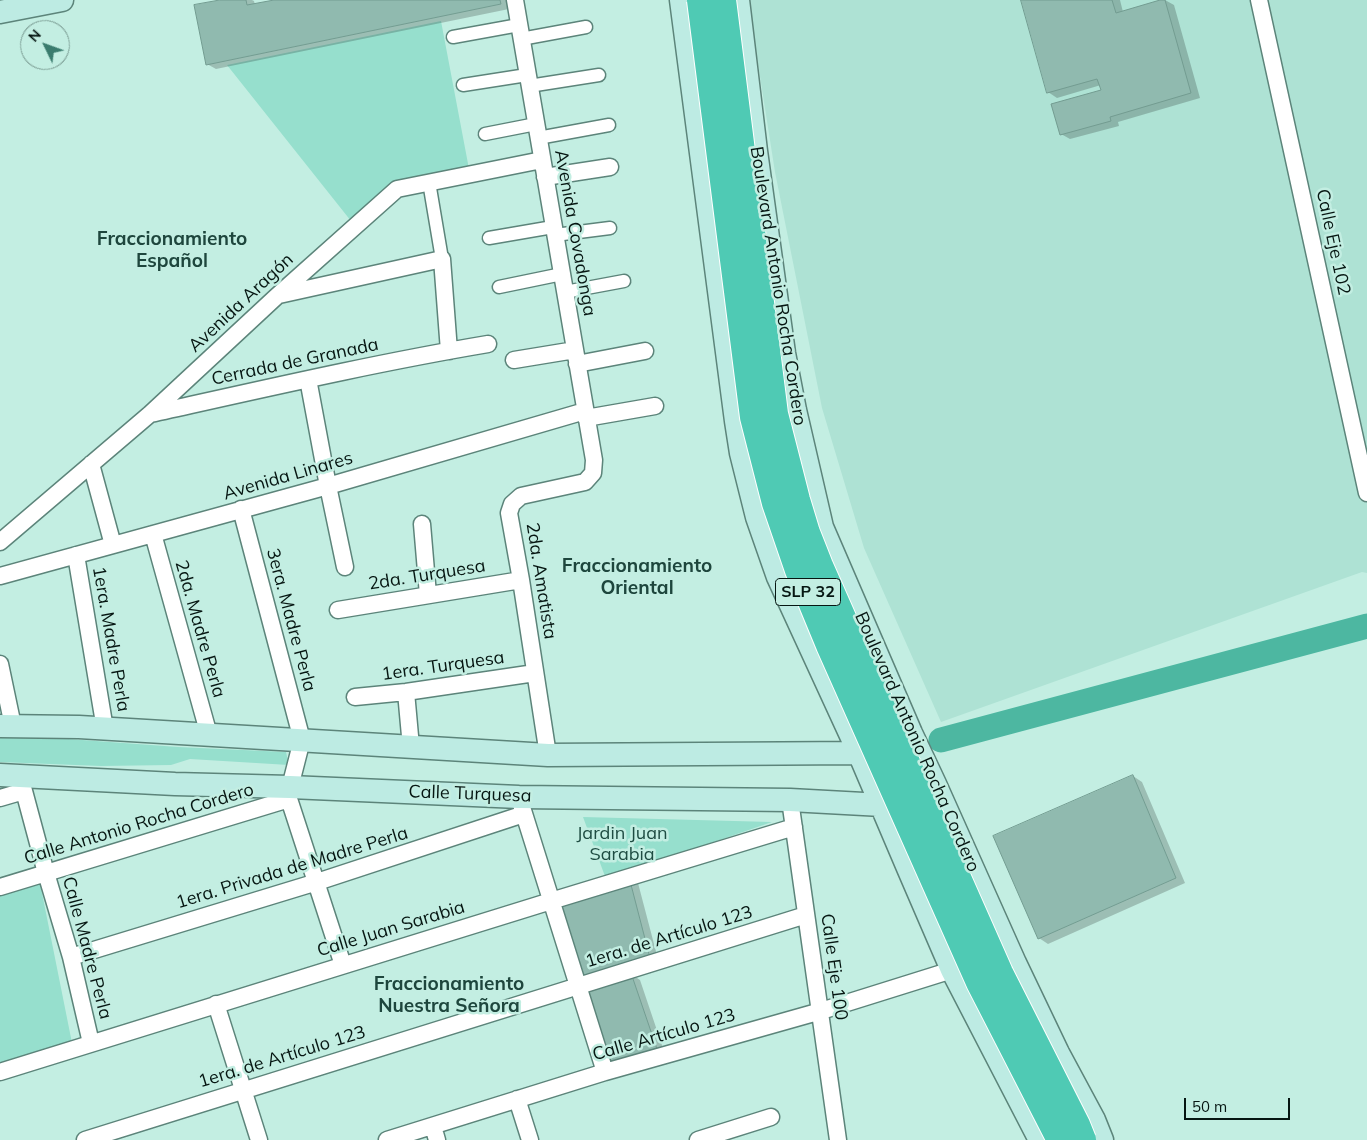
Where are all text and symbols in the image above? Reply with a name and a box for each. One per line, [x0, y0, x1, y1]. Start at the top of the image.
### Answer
north arrow [20, 20, 70, 70]
text: N [24, 26, 45, 46]
street label: Boulevard Antonio Rocha Cordero [745, 145, 811, 427]
street label: Avenida Covadonga [550, 148, 600, 318]
street label: Calle Eje 102 [1311, 187, 1355, 297]
district label: Fraccionamiento Español [97, 228, 247, 272]
street label: Avenida Aragón [184, 249, 298, 357]
street label: Cerrada de Granada [210, 334, 380, 390]
street label: Avenida Linares [221, 447, 355, 505]
street label: 2da. Amatista [521, 521, 561, 641]
street label: 3era. Madre Perla [262, 546, 320, 694]
street label: 2da. Turquesa [367, 555, 487, 595]
district label: Fraccionamiento Oriental [562, 555, 712, 599]
street label: 2da. Madre Perla [170, 558, 230, 700]
street label: 1era. Madre Perla [88, 565, 134, 713]
road number: SLP 32 [776, 578, 840, 606]
street label: Boulevard Antonio Rocha Cordero [850, 609, 984, 875]
street label: 1era. Turquesa [380, 647, 506, 685]
street label: Calle Antonio Rocha Cordero [22, 779, 256, 869]
street label: Calle Turquesa [408, 781, 532, 807]
street label: 1era. Privada de Madre Perla [173, 822, 411, 914]
park label: Jardin Juan Sarabia [576, 823, 668, 866]
street label: Calle Madre Perla [58, 874, 116, 1022]
street label: Calle Juan Sarabia [315, 896, 467, 962]
street label: 1era. de Artículo 123 [583, 901, 755, 973]
street label: Calle Eje 100 [816, 912, 852, 1022]
district label: Fraccionamiento Nuestra Señora [374, 973, 524, 1017]
street label: Calle Artículo 123 [590, 1004, 738, 1066]
street label: 1era. de Artículo 123 [196, 1021, 368, 1093]
scale bar [1187, 1088, 1293, 1120]
text: 50 m [1192, 1097, 1227, 1116]

